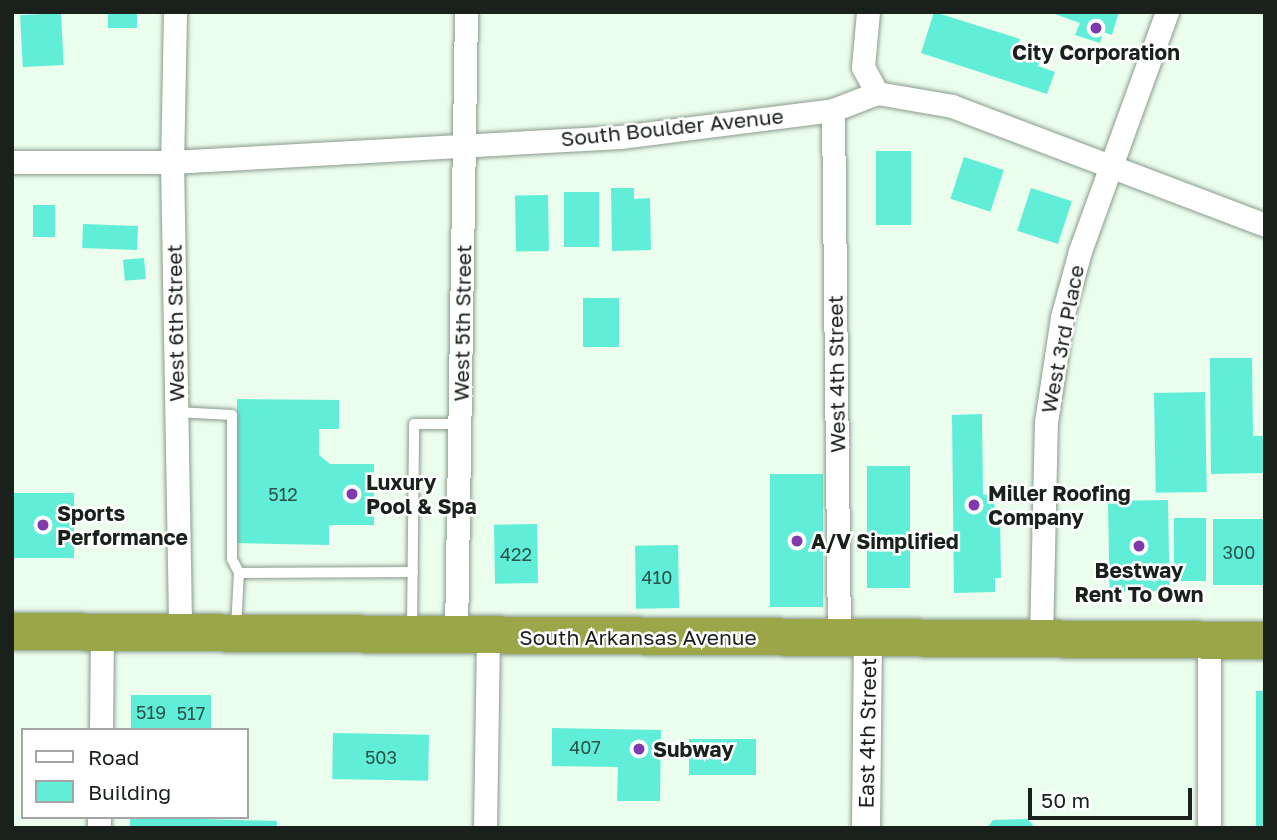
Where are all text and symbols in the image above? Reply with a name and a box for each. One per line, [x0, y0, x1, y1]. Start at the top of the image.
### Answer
marker: City Corporation [1088, 20, 1104, 36]
place label: City Corporation [1012, 39, 1180, 65]
street label: South Boulder Avenue [559, 103, 785, 151]
street label: West 6th Street [161, 244, 189, 402]
street label: West 5th Street [448, 244, 476, 402]
street label: West 3rd Place [1035, 263, 1089, 415]
street label: West 4th Street [822, 295, 850, 453]
place label: Luxury Pool & Spa [366, 469, 477, 519]
place label: Miller Roofing Company [988, 480, 1131, 530]
house number: 512 [268, 483, 298, 505]
marker: Luxury Pool & Spa [344, 486, 360, 502]
marker: Miller Roofing Company [966, 497, 982, 513]
place label: Sports Performance [57, 500, 188, 550]
marker: Sports Performance [35, 517, 51, 533]
place label: A/V Simplified [811, 528, 959, 554]
marker: A/V Simplified [789, 533, 805, 549]
marker: Bestway Rent To Own [1131, 538, 1147, 554]
house number: 300 [1223, 541, 1255, 563]
house number: 422 [500, 543, 532, 565]
place label: Bestway Rent To Own [1074, 557, 1204, 607]
house number: 410 [642, 566, 672, 588]
street label: South Arkansas Avenue [519, 624, 757, 650]
street label: East 4th Street [853, 657, 881, 809]
house number: 519 [136, 701, 166, 723]
house number: 517 [177, 702, 205, 724]
legend [21, 728, 248, 819]
house number: 407 [569, 736, 601, 758]
place label: Subway [653, 736, 734, 762]
marker: Subway [631, 741, 647, 757]
text: Road [88, 744, 139, 770]
house number: 503 [365, 746, 397, 768]
scale bar [1032, 774, 1196, 818]
text: Building [88, 779, 171, 805]
text: 50 m [1041, 787, 1090, 813]

